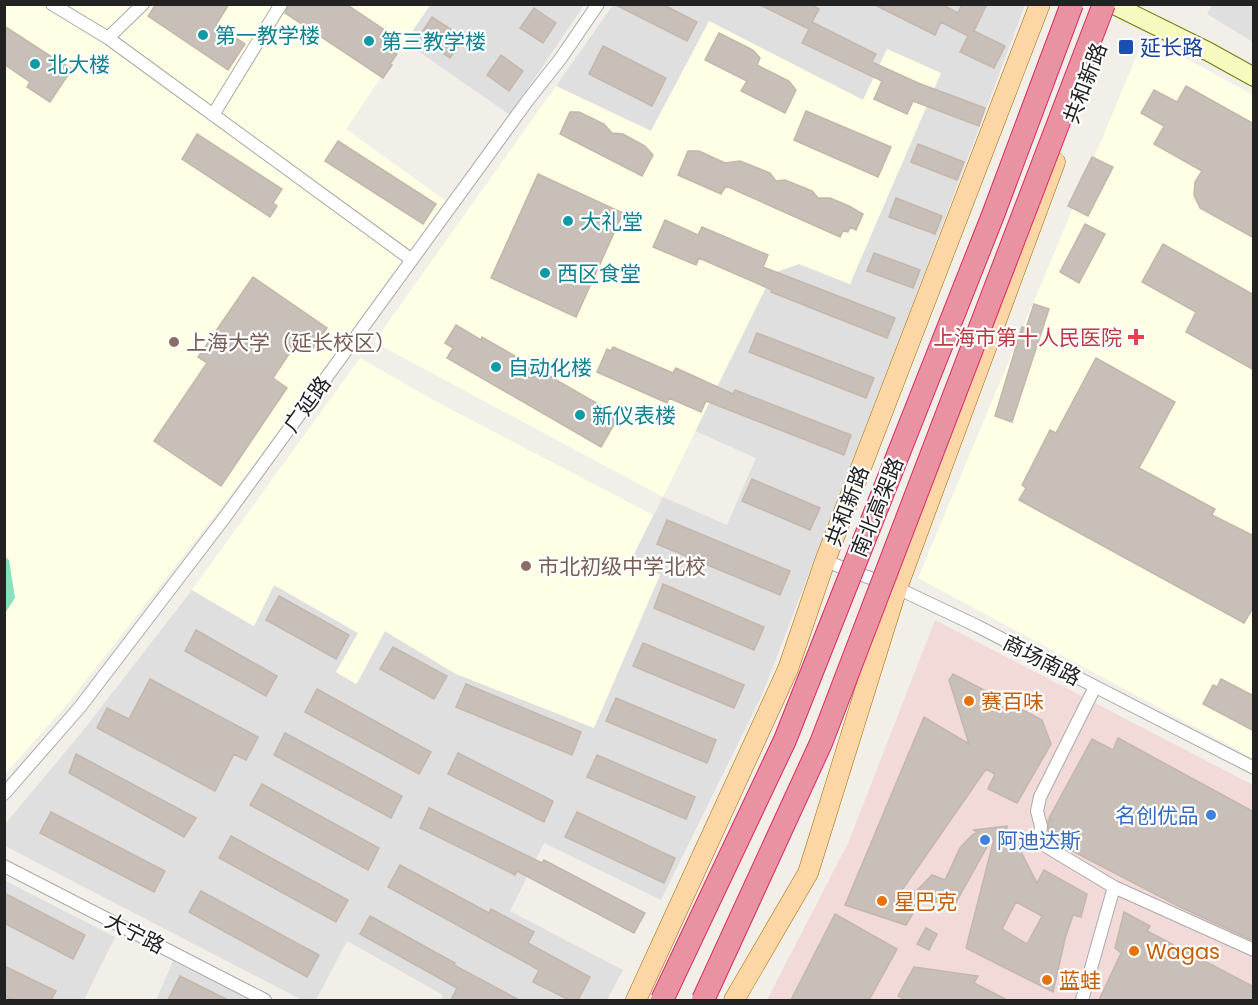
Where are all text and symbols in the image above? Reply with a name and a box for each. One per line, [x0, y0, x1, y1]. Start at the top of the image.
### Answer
place label: 第一教学楼 [215, 21, 320, 50]
place label: 第三教学楼 [381, 27, 486, 56]
marker: 第一教学楼 [196, 28, 210, 42]
place label: 延长路 [1140, 33, 1203, 62]
marker: 第三教学楼 [362, 34, 376, 48]
marker: 延长路 [1117, 38, 1135, 56]
street label: 共和新路 [1056, 39, 1114, 127]
place label: 北大楼 [47, 50, 110, 79]
marker: 北大楼 [28, 57, 42, 71]
place label: 大礼堂 [580, 207, 643, 236]
marker: 大礼堂 [561, 214, 575, 228]
place label: 西区食堂 [557, 259, 641, 288]
marker: 西区食堂 [538, 266, 552, 280]
place label: 上海市第十人民医院 [933, 323, 1122, 352]
place label: 上海大学（延长校区） [186, 328, 396, 357]
marker: 上海市第十人民医院 [1127, 328, 1145, 346]
marker: 上海大学（延长校区） [167, 335, 181, 349]
place label: 自动化楼 [508, 353, 592, 382]
marker: 自动化楼 [489, 360, 503, 374]
street label: 广延路 [277, 370, 337, 438]
place label: 新仪表楼 [592, 401, 676, 430]
marker: 新仪表楼 [573, 408, 587, 422]
street label: 南北高架路 [844, 453, 910, 561]
street label: 共和新路 [818, 462, 876, 550]
place label: 市北初级中学北校 [538, 552, 706, 581]
marker: 市北初级中学北校 [519, 559, 533, 573]
street label: 商场南路 [998, 628, 1086, 692]
place label: 赛百味 [981, 687, 1044, 716]
marker: 赛百味 [962, 694, 976, 708]
place label: 名创优品 [1115, 801, 1199, 830]
marker: 名创优品 [1204, 808, 1218, 822]
place label: 阿迪达斯 [997, 826, 1081, 855]
marker: 阿迪达斯 [978, 833, 992, 847]
place label: 星巴克 [894, 887, 957, 916]
marker: 星巴克 [875, 894, 889, 908]
street label: 大宁路 [100, 906, 170, 960]
place label: Wagas [1146, 937, 1220, 966]
marker: Wagas [1127, 944, 1141, 958]
place label: 蓝蛙 [1059, 966, 1101, 995]
marker: 蓝蛙 [1040, 973, 1054, 987]

